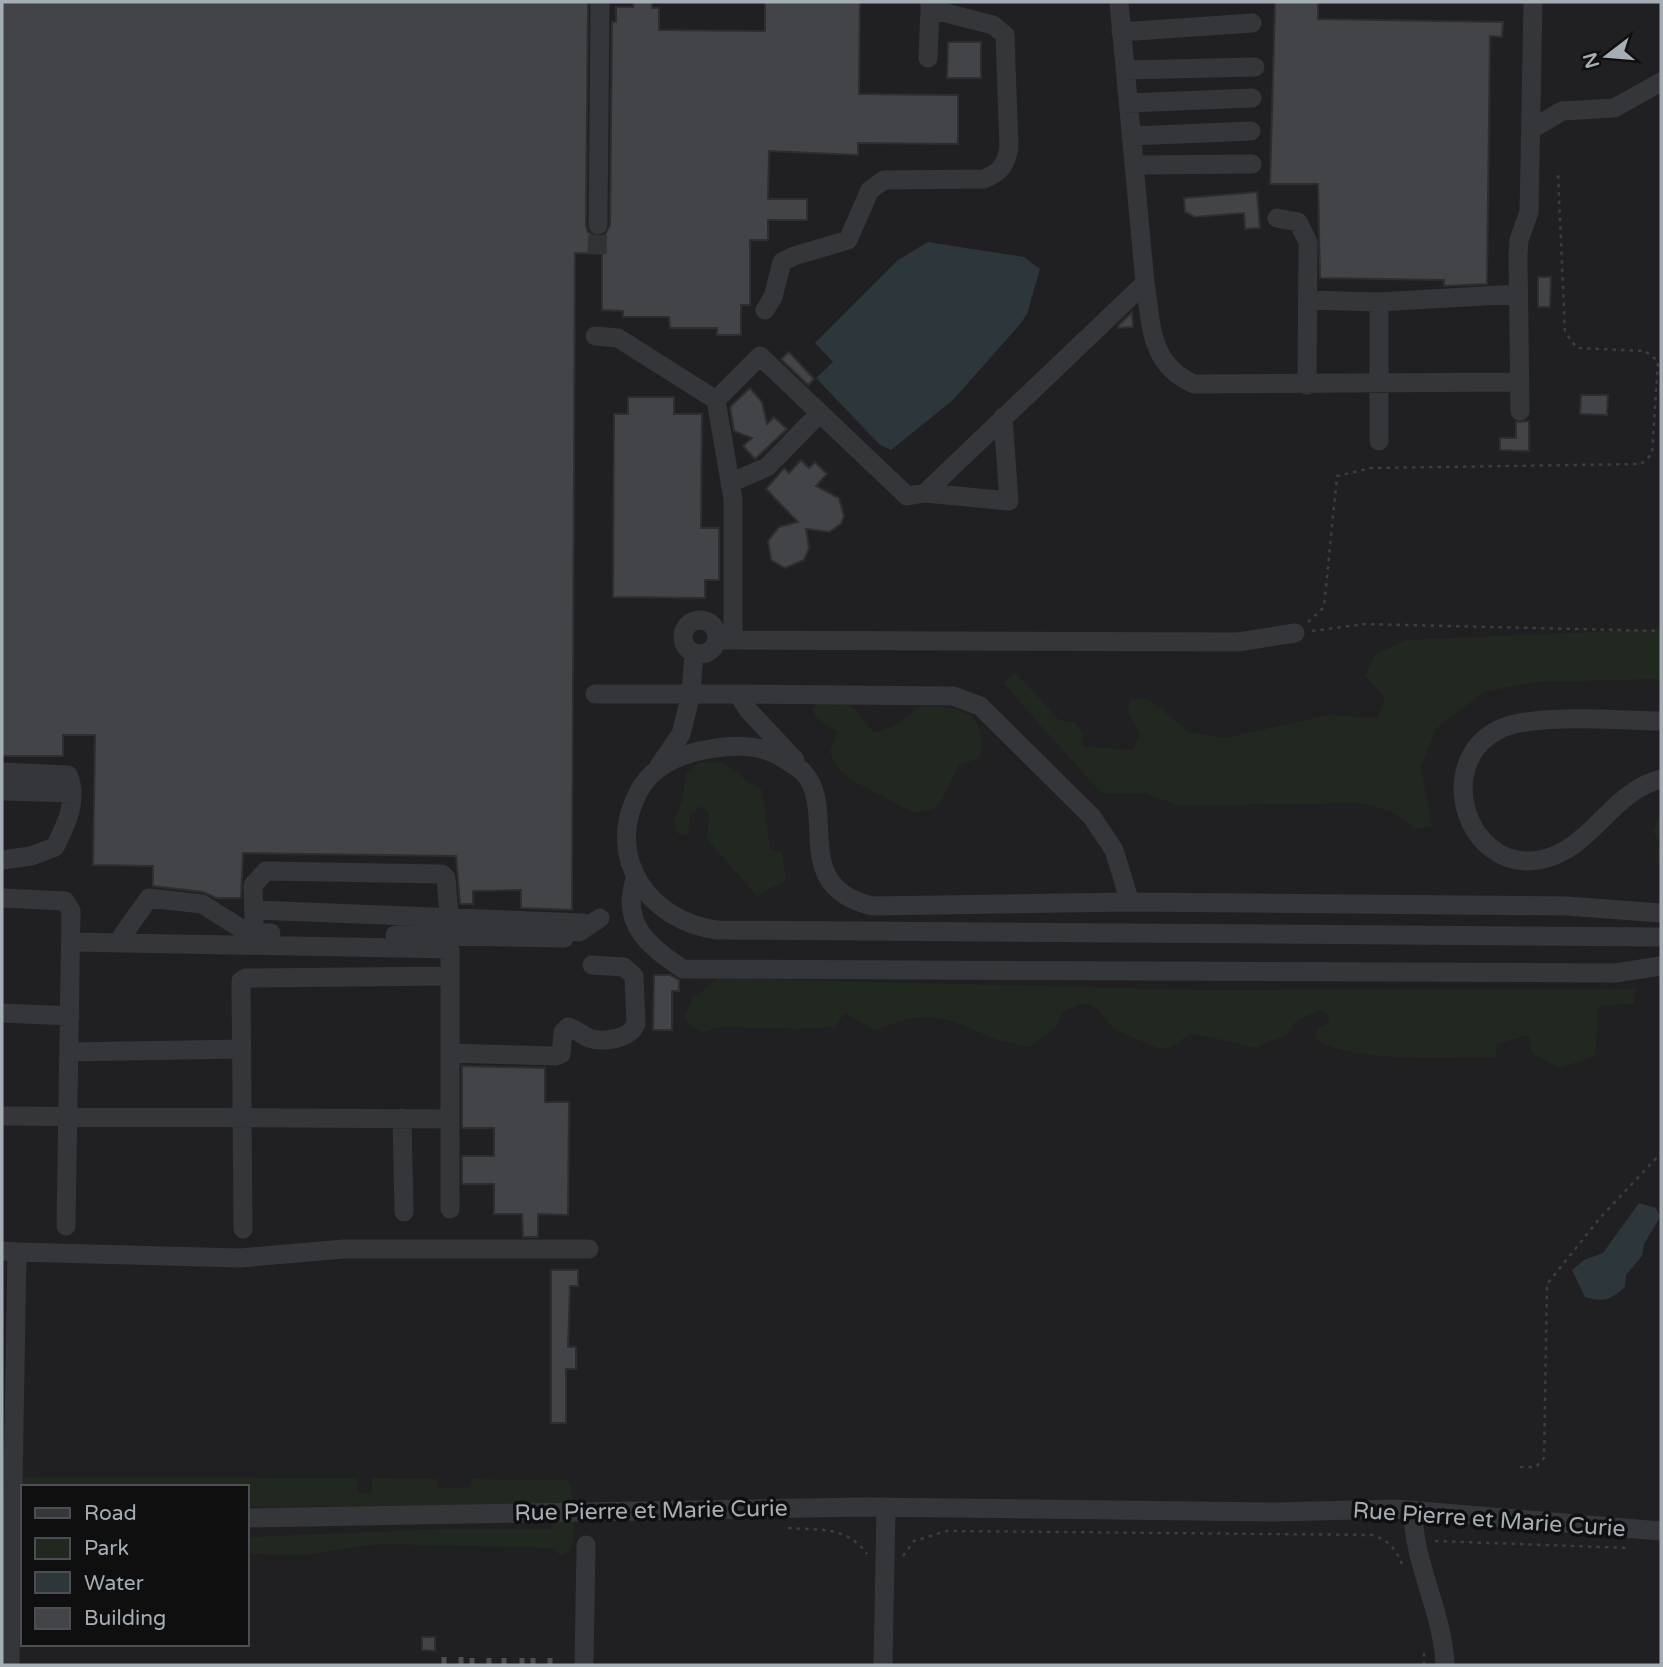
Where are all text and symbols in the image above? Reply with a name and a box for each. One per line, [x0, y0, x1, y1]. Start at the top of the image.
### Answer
north arrow [1572, 21, 1642, 91]
text: N [1579, 50, 1604, 71]
legend [21, 1485, 248, 1646]
street label: Rue Pierre et Marie Curie [514, 1495, 788, 1527]
street label: Rue Pierre et Marie Curie [1352, 1496, 1626, 1544]
text: Road [84, 1501, 137, 1526]
text: Park [84, 1536, 129, 1561]
text: Water [84, 1571, 144, 1596]
text: Building [84, 1606, 166, 1631]

